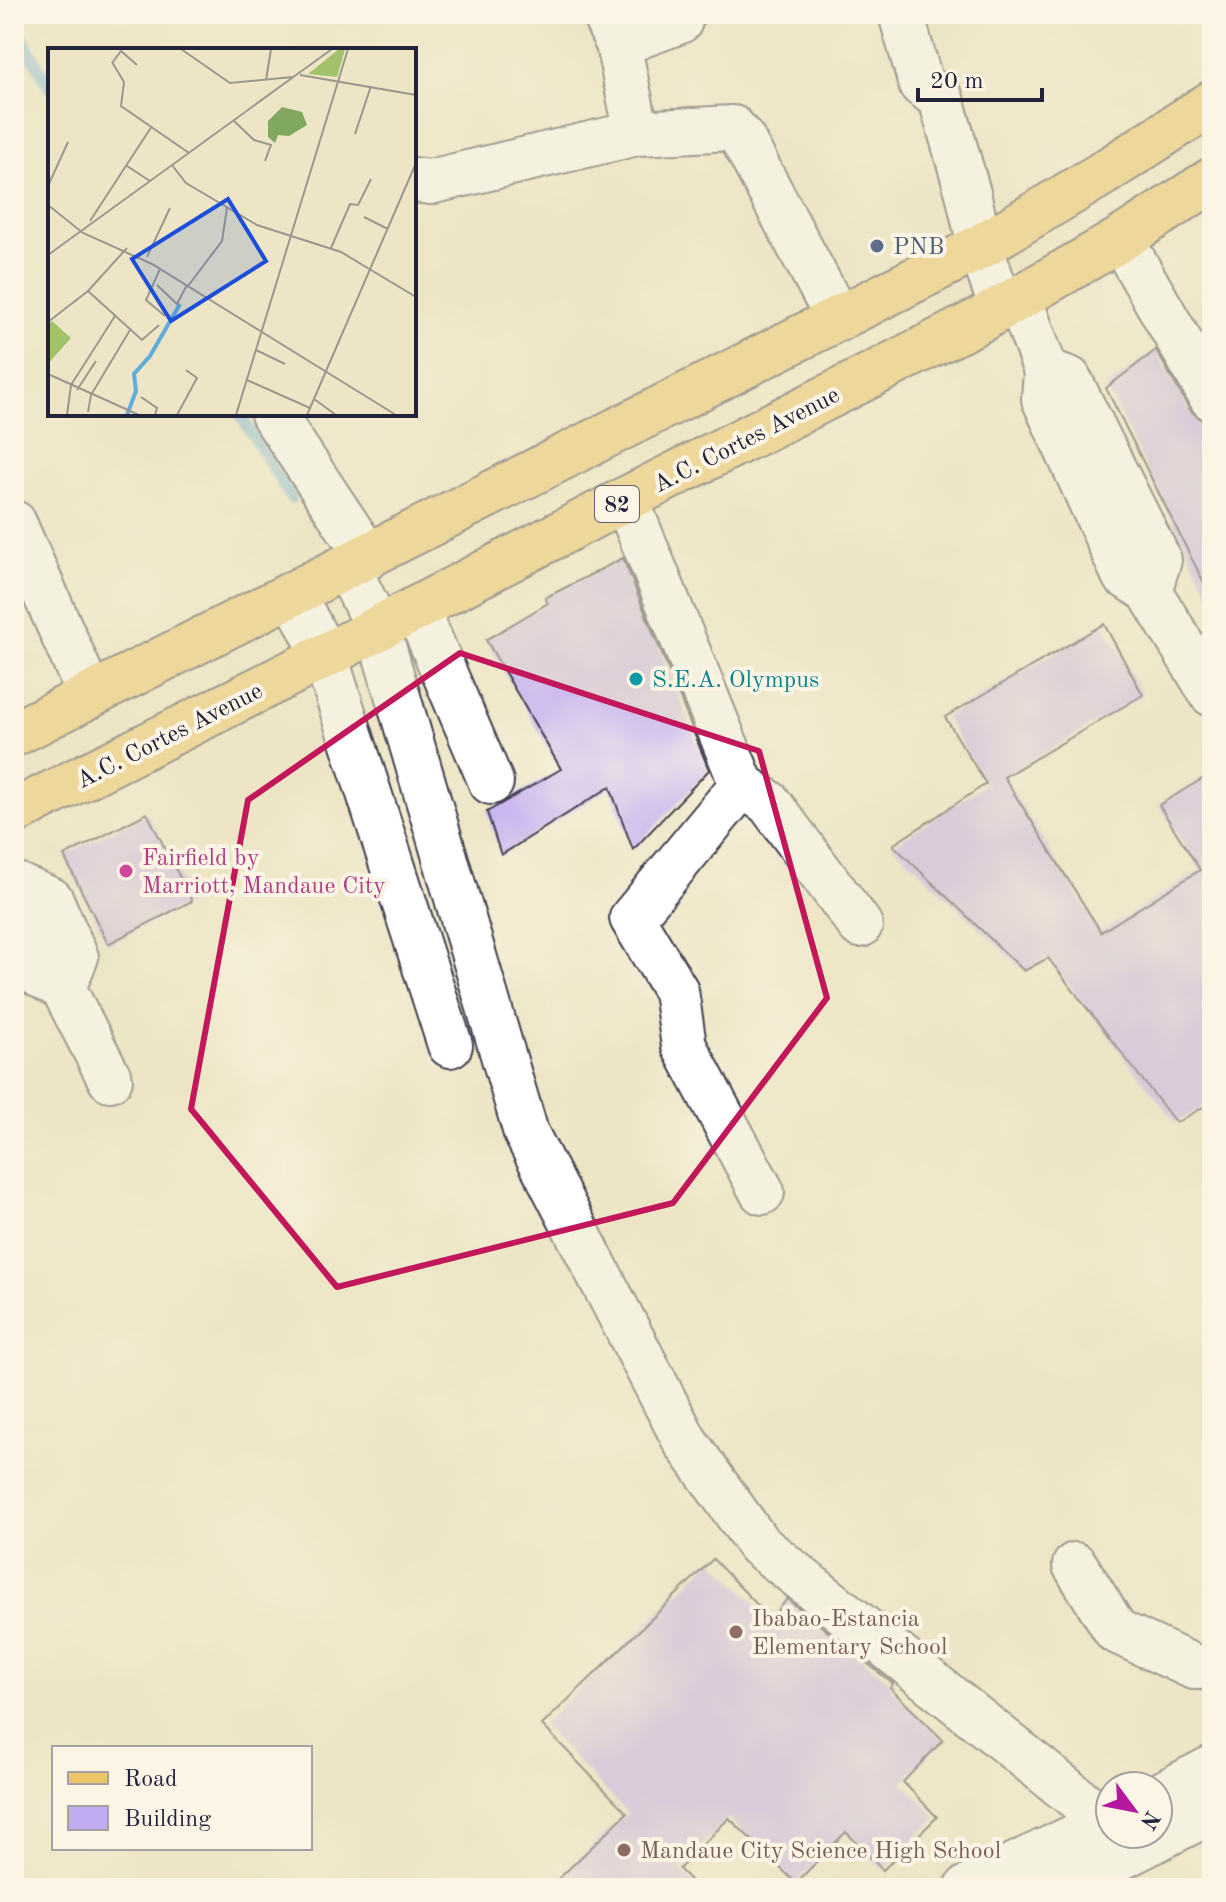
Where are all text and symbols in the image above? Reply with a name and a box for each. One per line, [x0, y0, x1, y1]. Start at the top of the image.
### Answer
inset map [48, 48, 416, 416]
scale bar [918, 52, 1042, 102]
text: 20 m [930, 70, 984, 94]
place label: PNB [893, 236, 944, 260]
marker: PNB [868, 237, 886, 255]
street label: A.C. Cortes Avenue [650, 384, 844, 498]
road number: 82 [595, 486, 639, 522]
place label: S.E.A. Olympus [652, 669, 819, 693]
marker: S.E.A. Olympus [627, 670, 645, 688]
street label: A.C. Cortes Avenue [73, 680, 267, 794]
place label: Fairfield by Marriott, Mandaue City [142, 847, 386, 899]
marker: Fairfield by Marriott, Mandaue City [117, 862, 135, 880]
place label: Ibabao-Estancia Elementary School [752, 1608, 947, 1660]
marker: Ibabao-Estancia Elementary School [727, 1623, 745, 1641]
legend [52, 1746, 312, 1850]
text: Road [124, 1768, 177, 1792]
north arrow [1094, 1770, 1174, 1850]
text: N [1135, 1807, 1163, 1833]
text: Building [124, 1808, 211, 1832]
place label: Mandaue City Science High School [640, 1840, 1001, 1864]
marker: Mandaue City Science High School [615, 1841, 633, 1859]

